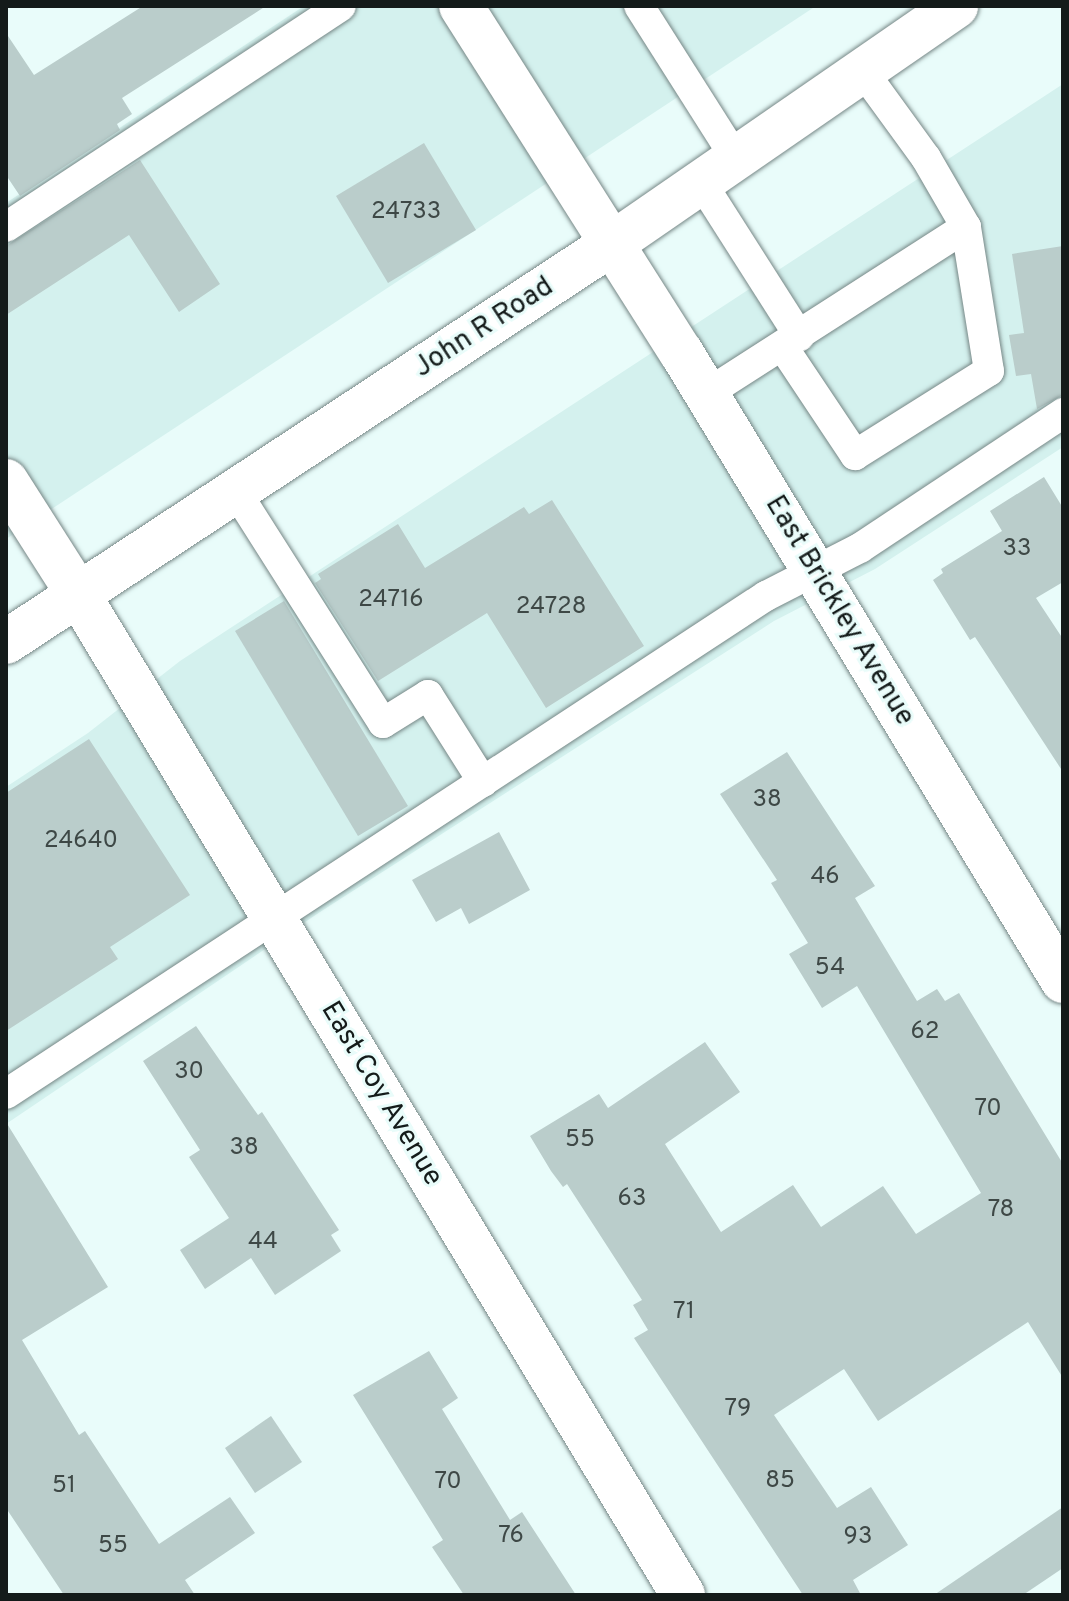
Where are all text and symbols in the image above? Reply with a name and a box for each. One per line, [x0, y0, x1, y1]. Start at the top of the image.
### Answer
house number: 24733 [371, 199, 441, 227]
street label: John R Road [408, 271, 560, 385]
street label: East Brickley Avenue [757, 489, 921, 733]
house number: 33 [1003, 536, 1031, 564]
house number: 24716 [358, 587, 424, 615]
house number: 24728 [516, 594, 586, 622]
house number: 38 [752, 787, 782, 815]
house number: 24640 [44, 828, 118, 856]
house number: 46 [810, 864, 840, 892]
house number: 54 [815, 955, 845, 983]
street label: East Coy Avenue [312, 995, 450, 1193]
house number: 62 [910, 1019, 940, 1047]
house number: 30 [174, 1059, 204, 1087]
house number: 70 [974, 1096, 1002, 1124]
house number: 55 [565, 1127, 595, 1155]
house number: 38 [229, 1135, 259, 1163]
house number: 63 [618, 1186, 646, 1214]
house number: 78 [988, 1197, 1014, 1225]
house number: 44 [248, 1229, 278, 1257]
house number: 71 [673, 1299, 695, 1327]
house number: 79 [725, 1396, 751, 1424]
house number: 85 [765, 1468, 795, 1496]
house number: 70 [434, 1469, 462, 1497]
house number: 51 [52, 1473, 76, 1501]
house number: 76 [498, 1523, 524, 1551]
house number: 93 [844, 1524, 872, 1552]
house number: 55 [98, 1533, 128, 1561]

